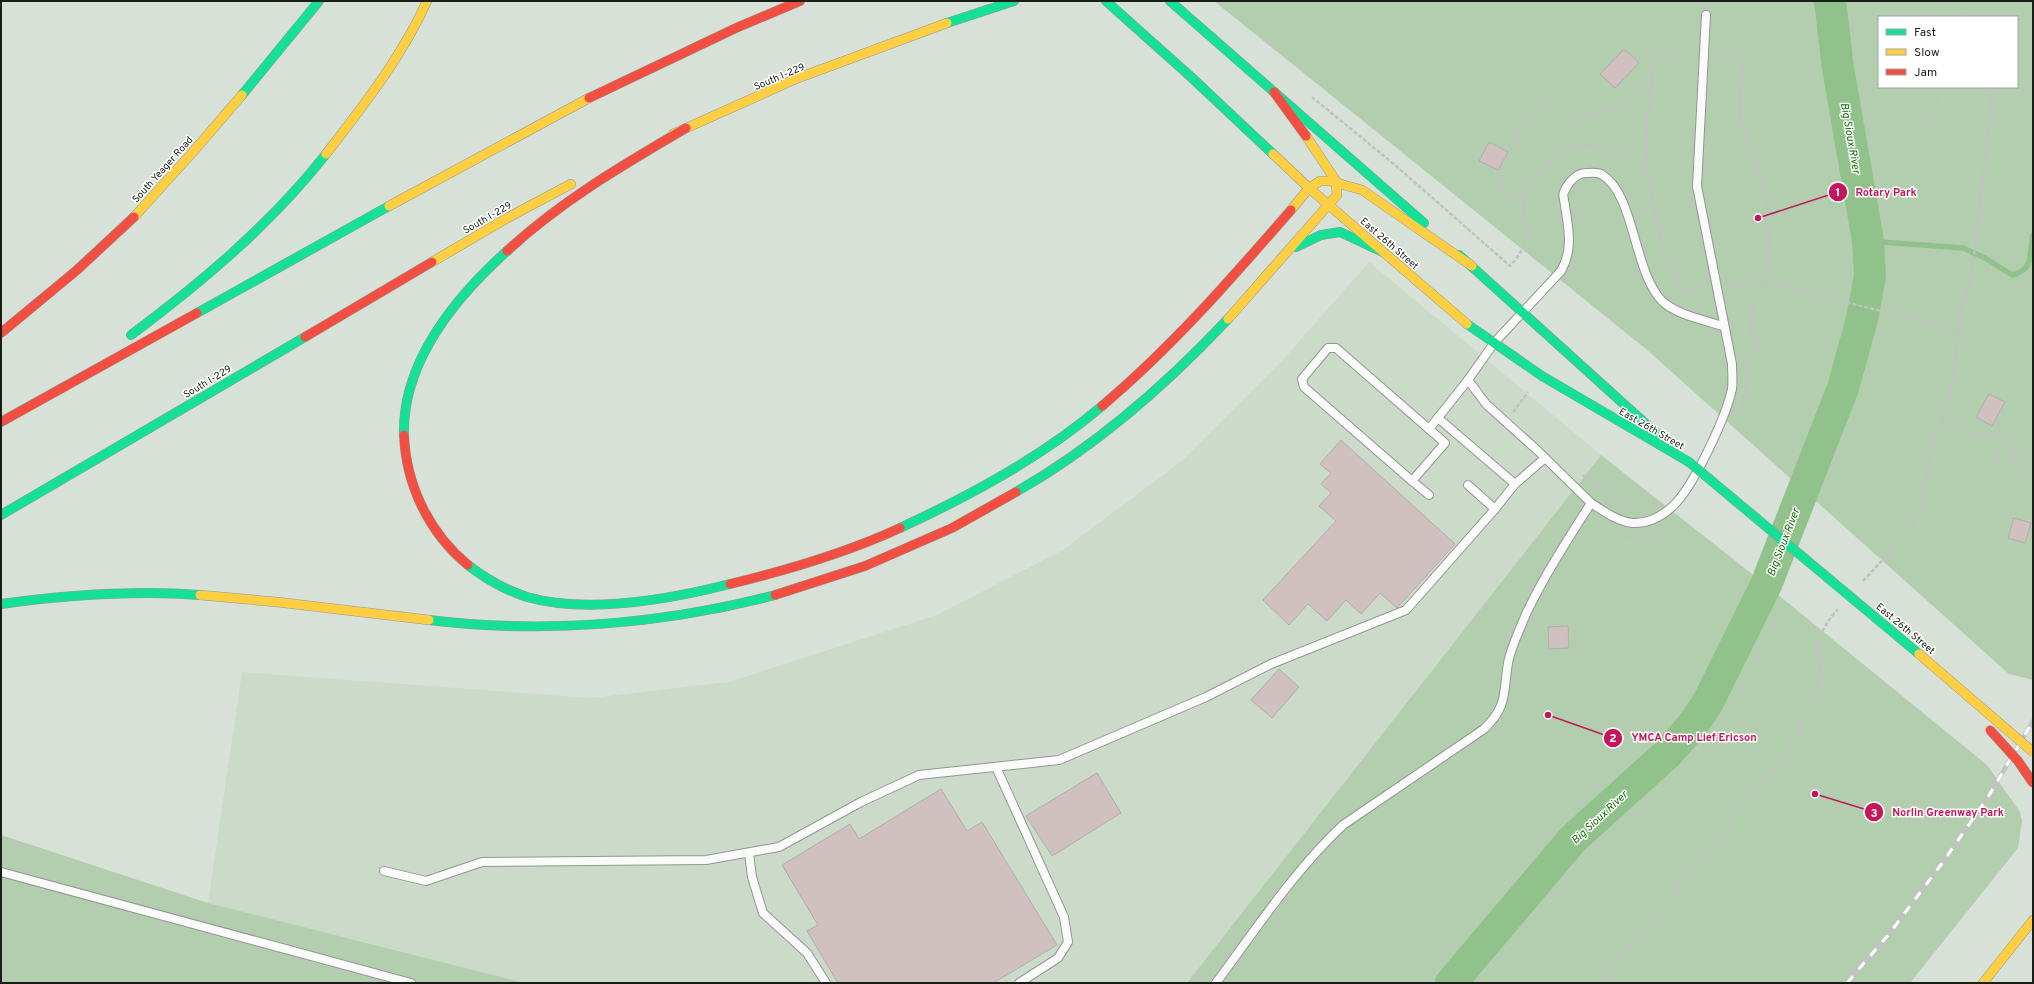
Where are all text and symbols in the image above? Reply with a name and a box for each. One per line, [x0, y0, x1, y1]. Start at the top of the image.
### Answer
legend [1878, 16, 2018, 88]
text: Fast [1914, 25, 1936, 41]
text: Slow [1914, 45, 1940, 61]
street label: South I-229 [752, 61, 807, 94]
text: Jam [1914, 65, 1937, 81]
water label: Big Sioux River [1837, 102, 1863, 176]
street label: South Yeager Road [130, 134, 196, 206]
callout: Rotary Park [1828, 181, 1925, 204]
text: 1 [1836, 185, 1840, 201]
text: Rotary Park [1855, 186, 1917, 200]
street label: South I-229 [461, 199, 514, 237]
street label: East 26th Street [1357, 215, 1421, 273]
street label: South I-229 [181, 363, 234, 402]
street label: East 26th Street [1616, 405, 1686, 453]
water label: Big Sioux River [1765, 506, 1804, 578]
street label: East 26th Street [1873, 601, 1937, 658]
callout: YMCA Camp Lief Ericson [1603, 726, 1765, 749]
text: 2 [1609, 731, 1617, 747]
text: YMCA Camp Lief Ericson [1631, 731, 1757, 745]
water label: Big Sioux River [1569, 788, 1631, 847]
callout: Norlin Greenway Park [1864, 801, 2012, 824]
text: 3 [1870, 806, 1878, 822]
text: Norlin Greenway Park [1892, 806, 2004, 820]

